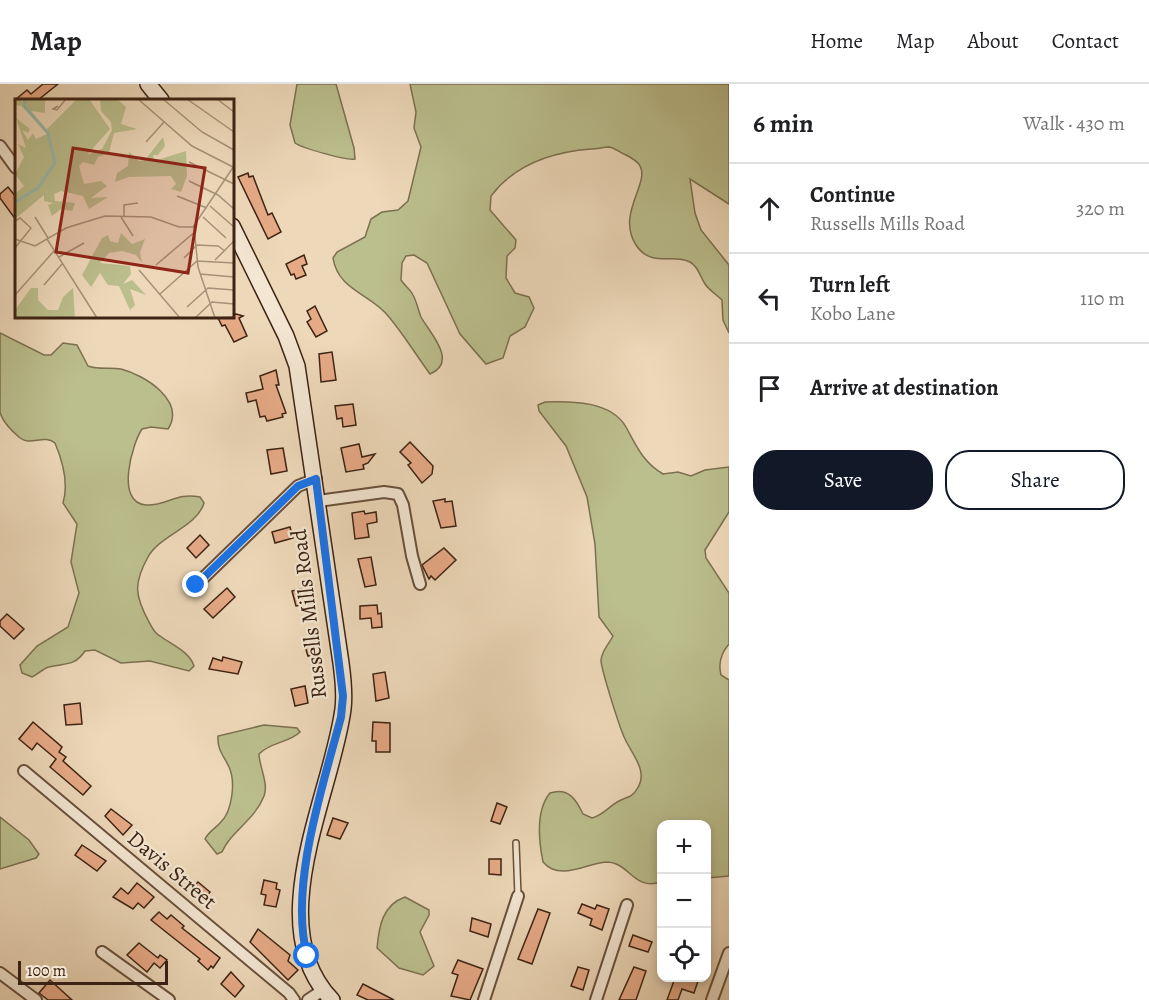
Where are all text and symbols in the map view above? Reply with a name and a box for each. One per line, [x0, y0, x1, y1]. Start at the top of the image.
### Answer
text: Map [30, 22, 82, 60]
text: Home [810, 27, 863, 55]
text: Map [896, 27, 934, 55]
text: About [967, 27, 1019, 55]
text: Contact [1052, 27, 1119, 55]
inset map [15, 99, 234, 318]
text: 6 min [753, 106, 814, 141]
text: Walk · 430 m [1023, 110, 1125, 137]
text: Continue [810, 180, 895, 210]
icon: ahead [753, 192, 786, 225]
text: 320 m [1076, 195, 1125, 222]
text: Russells Mills Road [810, 210, 965, 237]
text: Turn left [810, 270, 890, 300]
icon: left [753, 282, 786, 315]
text: 110 m [1080, 285, 1125, 312]
text: Kobo Lane [810, 300, 895, 327]
icon: arrive [753, 372, 786, 405]
text: Arrive at destination [810, 373, 999, 403]
button: Save [753, 450, 933, 510]
button: Share [945, 450, 1125, 510]
street label: Russells Mills Road [284, 527, 334, 700]
route end [182, 571, 208, 597]
map controls [657, 820, 711, 982]
button: + [657, 820, 711, 874]
street label: Davis Street [121, 824, 223, 916]
button: − [657, 874, 711, 928]
button: locate [657, 928, 711, 982]
route start [293, 942, 319, 968]
scale bar [18, 958, 168, 986]
text: 100 m [27, 960, 66, 982]

